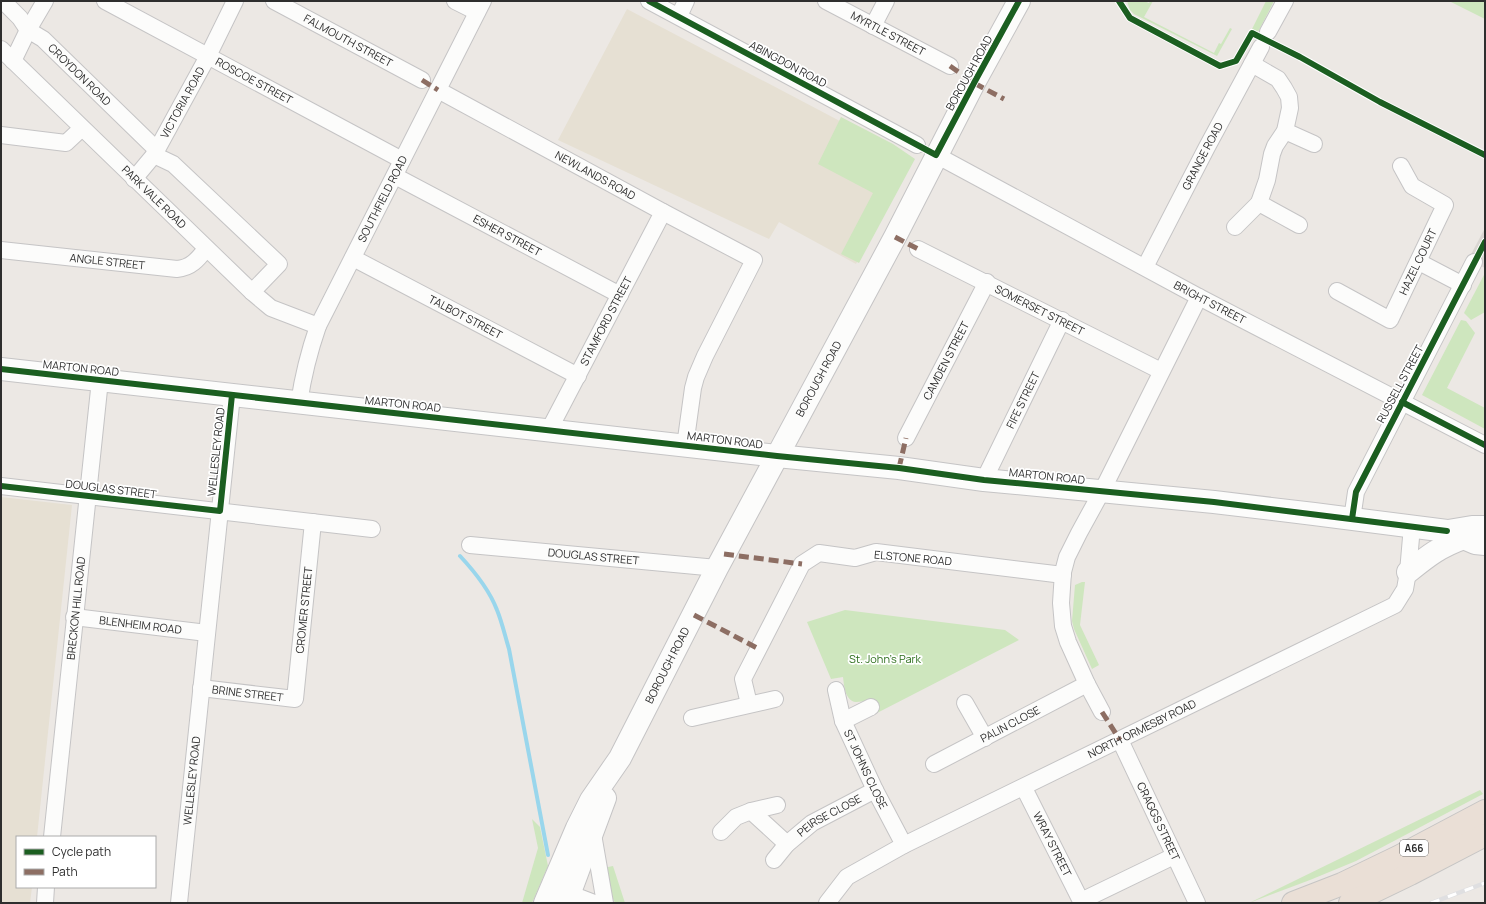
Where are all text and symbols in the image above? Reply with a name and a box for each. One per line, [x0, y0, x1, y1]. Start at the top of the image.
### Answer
street label: MYRTLE STREET [848, 7, 929, 59]
street label: FALMOUTH STREET [301, 10, 396, 70]
street label: BOROUGH ROAD [942, 32, 995, 113]
street label: ABINGDON ROAD [747, 37, 830, 90]
street label: CROYDON ROAD [45, 40, 115, 108]
street label: ROSCOE STREET [213, 54, 296, 107]
street label: VICTORIA ROAD [157, 64, 208, 141]
street label: GRANGE ROAD [1178, 119, 1226, 192]
street label: NEWLANDS ROAD [553, 147, 639, 203]
street label: SOUTHFIELD ROAD [354, 153, 410, 245]
street label: PARK VALE ROAD [119, 162, 190, 232]
street label: ESHER STREET [471, 211, 545, 259]
street label: HAZEL COURT [1395, 225, 1440, 297]
street label: ANGLE STREET [69, 249, 146, 273]
street label: STAMFORD STREET [576, 273, 635, 368]
street label: BRIGHT STREET [1171, 277, 1249, 327]
street label: SOMERSET STREET [993, 281, 1087, 338]
street label: TALBOT STREET [426, 291, 506, 342]
street label: CAMDEN STREET [919, 318, 972, 402]
street label: BOROUGH ROAD [792, 338, 845, 419]
street label: RUSSELL STREET [1373, 342, 1427, 426]
street label: MARTON ROAD [42, 356, 120, 379]
street label: FIFE STREET [1002, 368, 1043, 431]
street label: MARTON ROAD [364, 392, 442, 415]
street label: WELLESLEY ROAD [203, 407, 228, 497]
street label: MARTON ROAD [686, 427, 764, 452]
street label: MARTON ROAD [1008, 464, 1086, 487]
street label: DOUGLAS STREET [65, 475, 158, 502]
street label: DOUGLAS STREET [547, 544, 640, 568]
street label: ELSTONE ROAD [873, 547, 953, 568]
street label: BRECKON HILL ROAD [63, 556, 88, 660]
street label: CROMER STREET [292, 566, 315, 654]
street label: BLENHEIM ROAD [98, 612, 183, 637]
street label: BOROUGH ROAD [641, 624, 693, 706]
park label: St. John's Park [849, 651, 921, 666]
street label: BRINE STREET [211, 681, 285, 705]
street label: NORTH ORMESBY ROAD [1085, 695, 1198, 761]
street label: PALIN CLOSE [978, 702, 1042, 745]
street label: ST JOHNS CLOSE [841, 727, 892, 811]
street label: WELLESLEY ROAD [179, 735, 203, 826]
street label: CRAGGS STREET [1134, 779, 1184, 863]
street label: PEIRSE CLOSE [794, 791, 864, 839]
street label: WRAY STREET [1030, 809, 1076, 879]
legend [16, 836, 156, 888]
road number: A66 [1400, 840, 1428, 856]
text: Cycle path [52, 843, 111, 860]
text: Path [52, 863, 78, 880]

